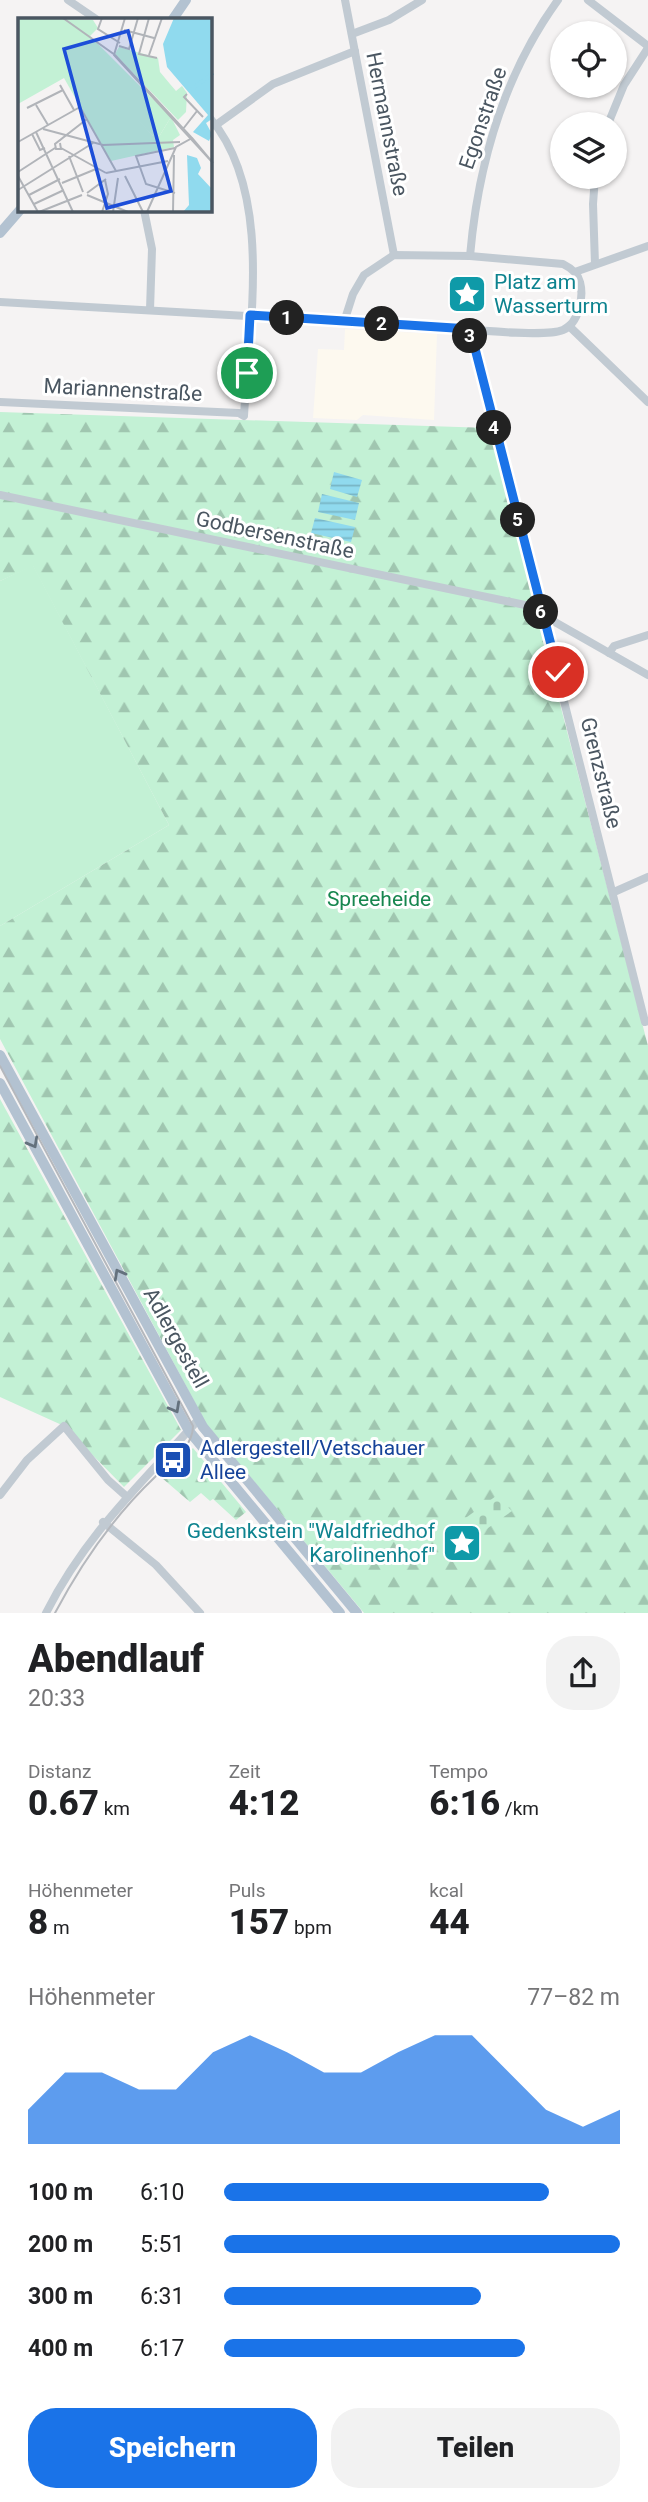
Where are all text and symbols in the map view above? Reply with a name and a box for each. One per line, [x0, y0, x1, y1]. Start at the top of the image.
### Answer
inset map [18, 18, 212, 212]
map controls [550, 21, 627, 189]
button: locate [550, 21, 627, 98]
street label: Hermannstraße [361, 50, 413, 198]
street label: Egonstraße [454, 64, 512, 172]
button: layers [550, 112, 627, 189]
place label: Platz am Wasserturm [494, 270, 608, 318]
place icon: Platz am Wasserturm [446, 273, 488, 315]
pin: 1 [270, 300, 304, 336]
text: 1 [281, 306, 292, 329]
pin: 2 [364, 306, 400, 342]
text: 2 [376, 312, 387, 335]
pin: 3 [452, 318, 488, 354]
text: 3 [464, 324, 475, 347]
pin [217, 343, 277, 403]
icon: arrive [228, 354, 266, 392]
street label: Mariannenstraße [43, 374, 203, 406]
pin: 4 [476, 410, 512, 446]
text: 4 [488, 416, 499, 439]
pin: 5 [500, 503, 536, 538]
street label: Godbersenstraße [194, 507, 356, 563]
text: 5 [512, 508, 523, 531]
pin: 6 [524, 594, 558, 630]
text: 6 [535, 600, 546, 623]
pin [528, 642, 588, 702]
icon: check [539, 653, 577, 691]
street label: Grenzstraße [576, 715, 626, 831]
park label: Spreeheide [327, 887, 431, 911]
one-way arrow [25, 1136, 38, 1149]
one-way arrow [114, 1269, 127, 1281]
street label: Adlergestell [139, 1284, 213, 1392]
one-way arrow [167, 1400, 180, 1413]
place label: Adlergestell/Vetschauer Allee [200, 1436, 425, 1484]
bus stop icon: Adlergestell/Vetschauer Allee [152, 1439, 194, 1481]
place label: Gedenkstein "Waldfriedhof Karolinenhof" [187, 1519, 436, 1567]
place icon: Gedenkstein "Waldfriedhof Karolinenhof" [441, 1522, 483, 1564]
button: share [546, 1636, 620, 1710]
text: Abendlauf [28, 1637, 204, 1681]
text: 20:33 [28, 1685, 85, 1712]
text: Distanz [28, 1760, 91, 1783]
text: Zeit [229, 1760, 261, 1783]
text: Tempo [429, 1760, 488, 1783]
text: 0.67 [28, 1783, 99, 1824]
text: 4:12 [229, 1783, 299, 1824]
text: 6:16 [429, 1783, 500, 1824]
text: km [99, 1797, 130, 1820]
text: /km [500, 1797, 539, 1820]
text: Höhenmeter [28, 1879, 133, 1902]
text: Puls [229, 1879, 266, 1902]
text: kcal [429, 1879, 464, 1902]
text: 8 [28, 1902, 48, 1943]
text: 157 [229, 1902, 289, 1943]
text: 44 [429, 1902, 470, 1943]
text: m [48, 1916, 70, 1939]
text: bpm [289, 1916, 332, 1939]
text: Höhenmeter [28, 1984, 155, 2011]
text: 77–82 m [527, 1984, 620, 2011]
text: 100 m [28, 2179, 93, 2206]
text: 6:10 [140, 2179, 184, 2206]
text: 200 m [28, 2231, 93, 2258]
text: 5:51 [140, 2231, 184, 2258]
text: 300 m [28, 2283, 93, 2310]
text: 6:31 [140, 2283, 184, 2310]
text: 400 m [28, 2335, 93, 2362]
text: 6:17 [140, 2335, 184, 2362]
button: Speichern [28, 2408, 317, 2488]
button: Teilen [331, 2408, 620, 2488]

